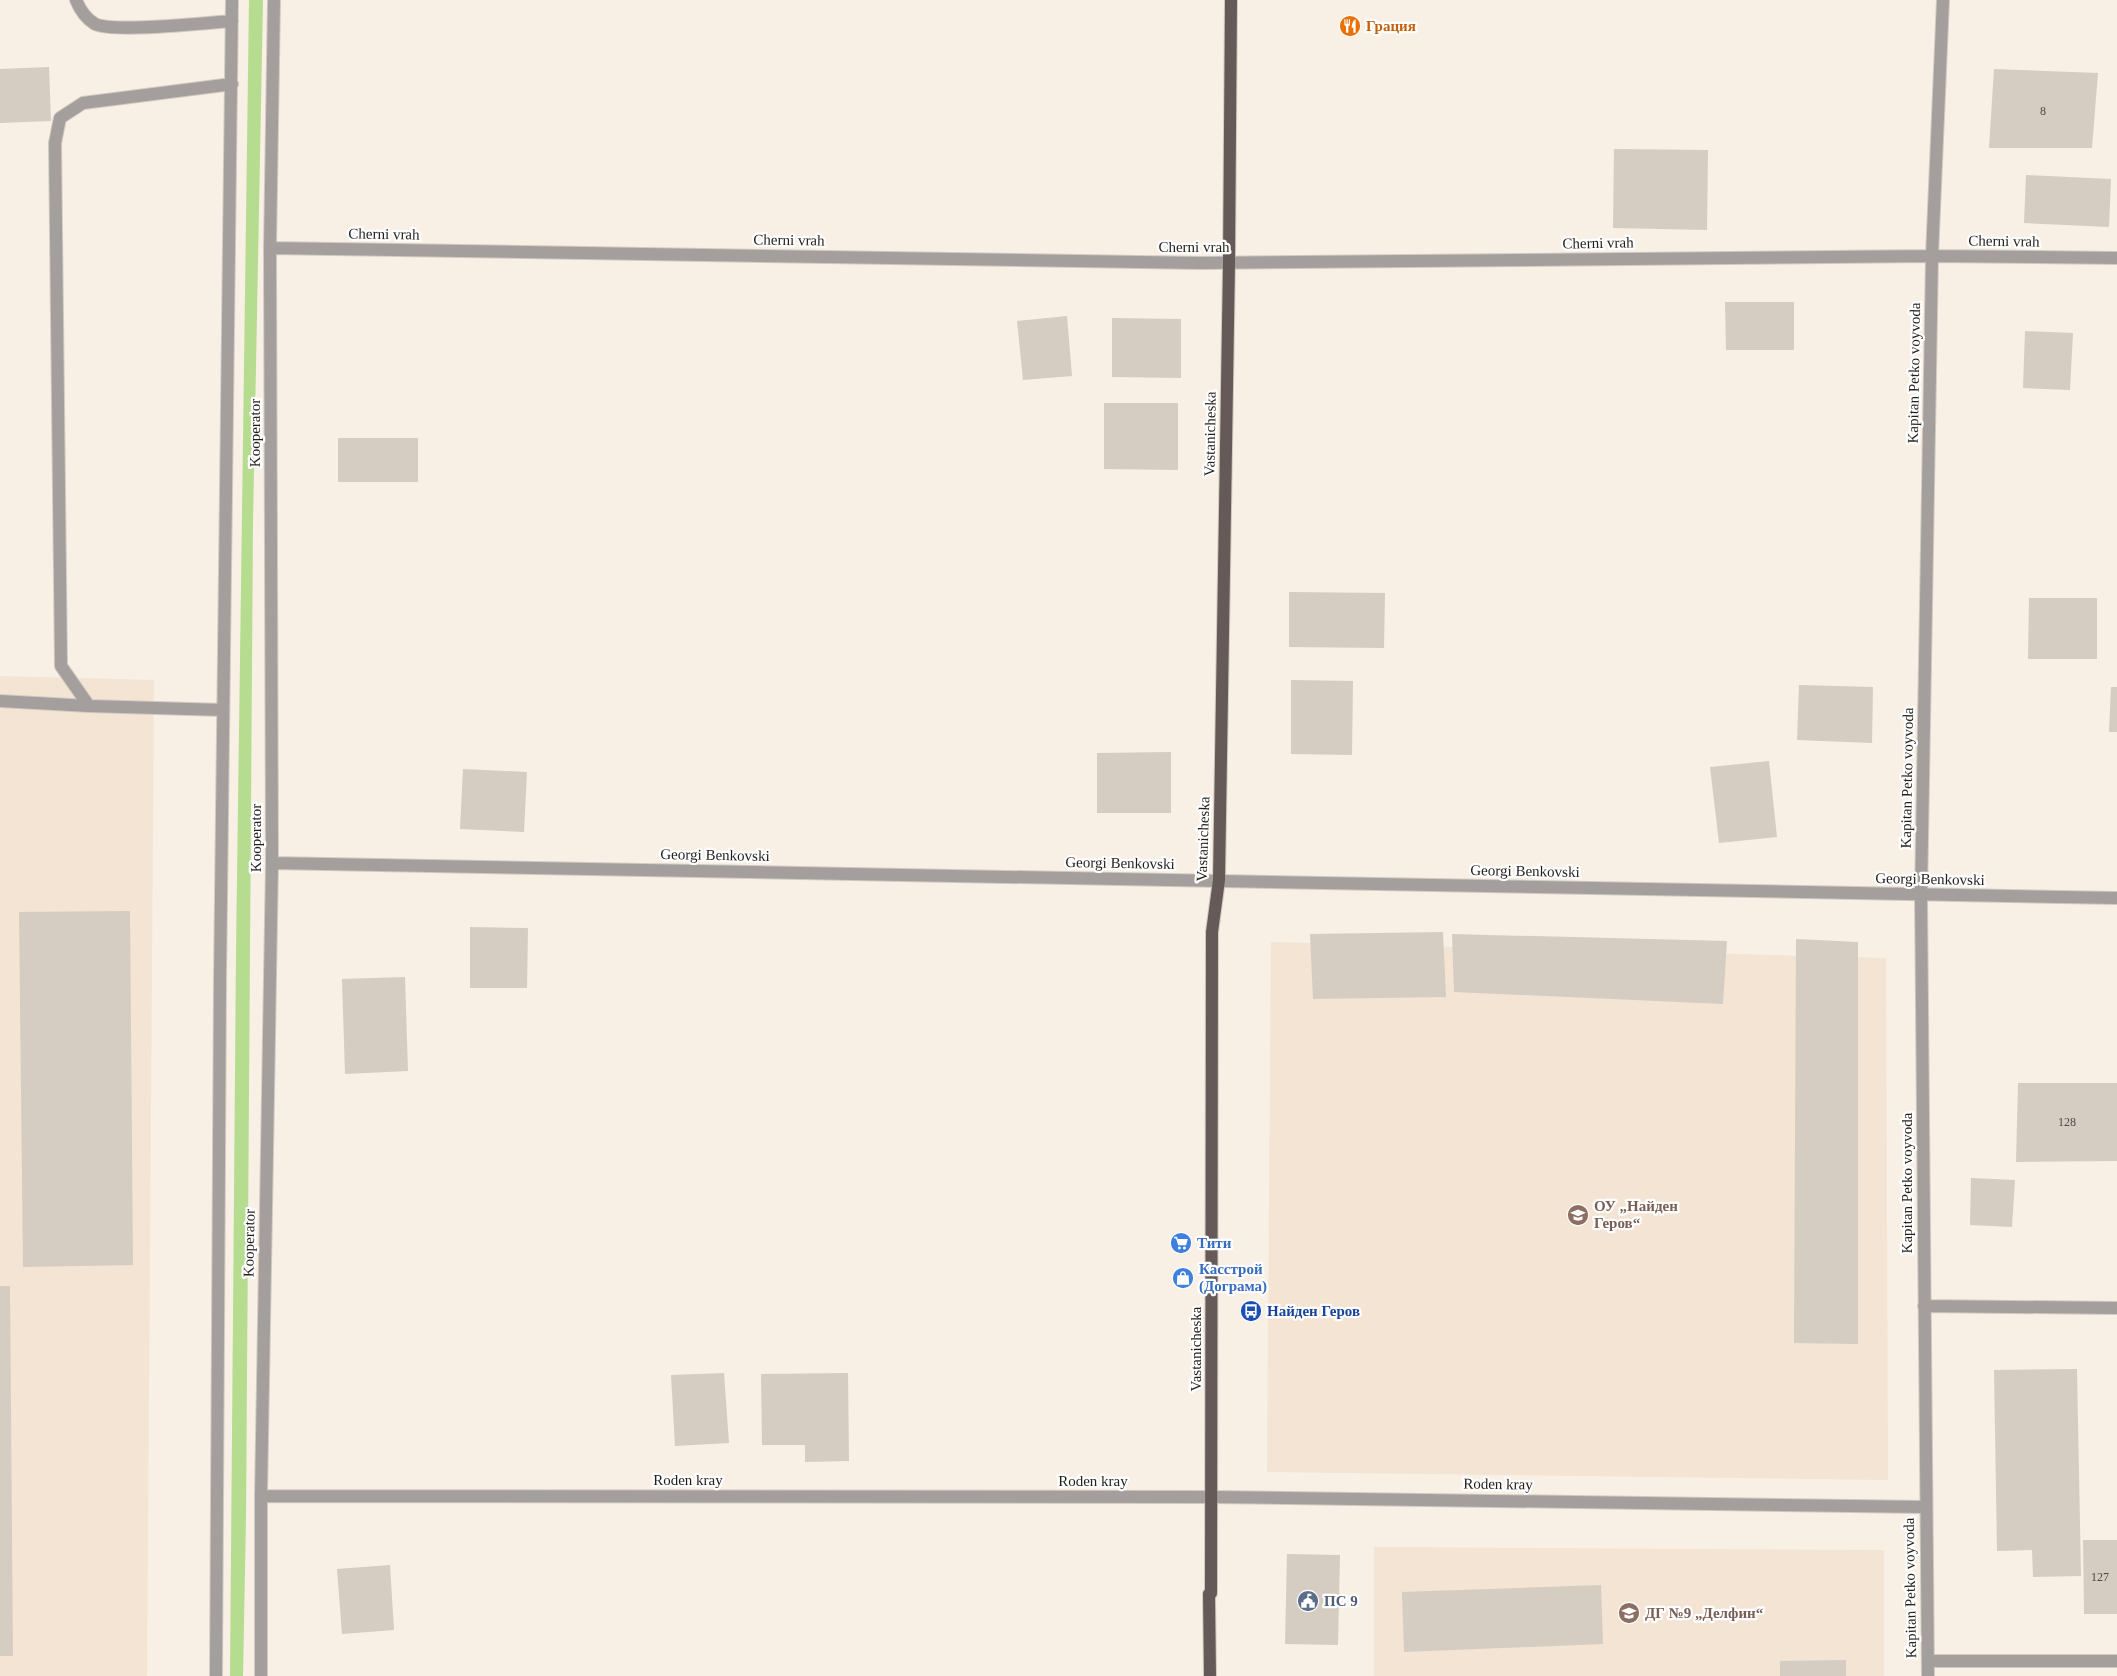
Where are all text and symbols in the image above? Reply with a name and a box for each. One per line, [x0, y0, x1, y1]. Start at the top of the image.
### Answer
restaurant icon: Грация [1338, 14, 1362, 38]
place label: Грация [1366, 18, 1416, 34]
house number: 8 [2040, 104, 2046, 118]
street label: Cherni vrah [348, 225, 420, 243]
street label: Cherni vrah [753, 231, 825, 249]
street label: Cherni vrah [1968, 232, 2040, 250]
street label: Cherni vrah [1562, 234, 1634, 252]
street label: Cherni vrah [1158, 239, 1230, 255]
street label: Kapitan Petko voyvoda [1905, 302, 1923, 444]
street label: Vastanicheska [1201, 391, 1219, 477]
street label: Kooperator [247, 399, 263, 467]
street label: Kapitan Petko voyvoda [1898, 707, 1916, 849]
street label: Vastanicheska [1194, 796, 1212, 882]
street label: Kooperator [248, 804, 264, 872]
street label: Georgi Benkovski [660, 846, 770, 864]
street label: Georgi Benkovski [1065, 854, 1175, 872]
street label: Georgi Benkovski [1470, 862, 1580, 880]
street label: Georgi Benkovski [1875, 870, 1985, 888]
street label: Kapitan Petko voyvoda [1899, 1112, 1915, 1253]
house number: 128 [2058, 1115, 2076, 1129]
place label: ОУ „Найден Геров“ [1594, 1198, 1678, 1231]
school or university icon: ОУ „Найден Геров“ [1566, 1203, 1590, 1227]
street label: Kooperator [240, 1209, 258, 1277]
supermarket icon: Тити [1169, 1231, 1193, 1255]
place label: Тити [1197, 1235, 1232, 1251]
place label: Касстрой (Дограма) [1199, 1261, 1267, 1295]
shop icon: Касстрой (Дограма) [1171, 1266, 1195, 1290]
bus stop icon: Найден Геров [1239, 1299, 1263, 1323]
place label: Найден Геров [1267, 1303, 1360, 1319]
street label: Vastanicheska [1188, 1306, 1204, 1391]
street label: Roden kray [653, 1472, 723, 1488]
street label: Roden kray [1058, 1473, 1128, 1489]
street label: Roden kray [1463, 1475, 1533, 1493]
street label: Kapitan Petko voyvoda [1901, 1517, 1919, 1659]
house number: 127 [2091, 1570, 2109, 1584]
public building icon: ПС 9 [1296, 1589, 1320, 1613]
place label: ПС 9 [1324, 1593, 1358, 1609]
school or university icon: ДГ №9 „Делфин“ [1617, 1601, 1641, 1625]
place label: ДГ №9 „Делфин“ [1645, 1605, 1764, 1621]

